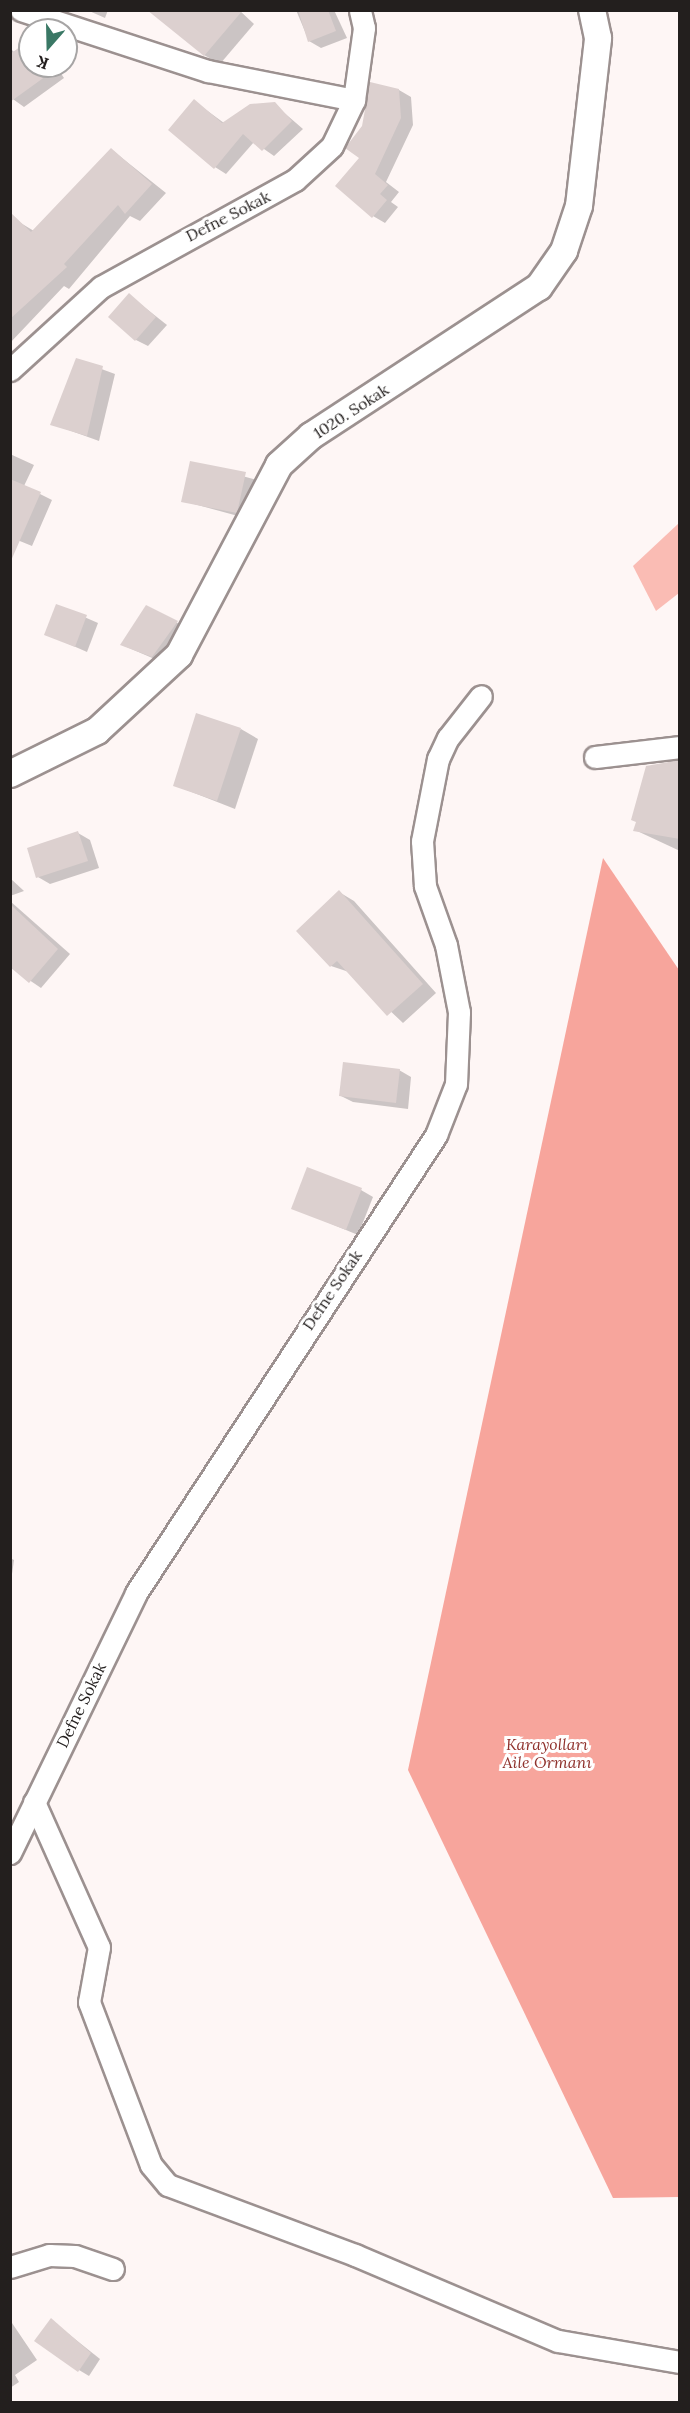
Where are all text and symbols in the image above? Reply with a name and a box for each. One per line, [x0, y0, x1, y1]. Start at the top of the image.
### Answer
north arrow [18, 18, 78, 78]
text: K [34, 52, 51, 74]
street label: Defne Sokak [182, 186, 274, 246]
street label: 1020. Sokak [310, 380, 392, 442]
street label: Defne Sokak [298, 1246, 366, 1334]
street label: Defne Sokak [52, 1659, 110, 1751]
park label: Karayolları Aile Ormanı [502, 1734, 592, 1772]

